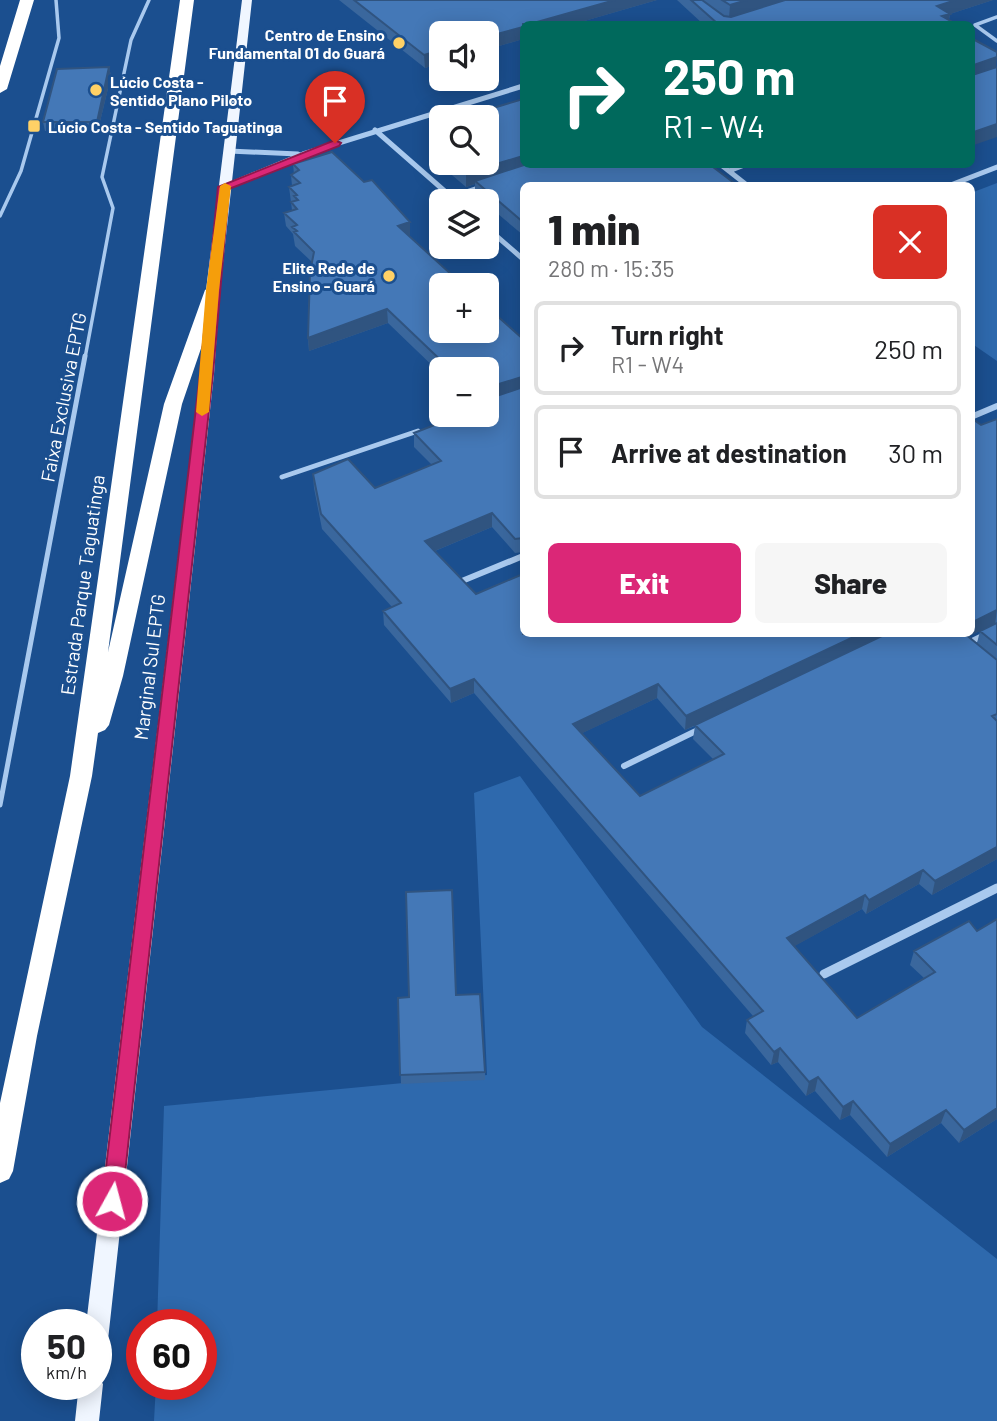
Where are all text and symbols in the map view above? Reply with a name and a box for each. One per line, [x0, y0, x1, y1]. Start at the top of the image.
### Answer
map controls [429, 21, 499, 427]
button: sound [429, 21, 499, 91]
place label: Centro de Ensino Fundamental 01 do Guará [209, 25, 385, 62]
marker: Centro de Ensino Fundamental 01 do Guará [391, 35, 407, 51]
text: 250 m [663, 46, 796, 105]
icon: right [548, 49, 639, 140]
pin [305, 71, 365, 143]
place label: Lúcio Costa - Sentido Plano Piloto [110, 72, 252, 109]
marker: Lúcio Costa - Sentido Plano Piloto [88, 82, 104, 98]
icon: arrive [316, 82, 354, 120]
button: search [429, 105, 499, 175]
text: R1 - W4 [663, 106, 765, 144]
place label: Lúcio Costa - Sentido Taguatinga [48, 117, 283, 136]
marker: Lúcio Costa - Sentido Taguatinga [26, 118, 42, 134]
button: layers [429, 189, 499, 259]
text: 1 min [548, 203, 640, 253]
button: close [873, 205, 947, 279]
text: 280 m · 15:35 [548, 254, 674, 282]
place label: Elite Rede de Ensino - Guará [273, 258, 375, 295]
marker: Elite Rede de Ensino - Guará [381, 268, 397, 284]
button: + [429, 273, 499, 343]
street label: Faixa Exclusiva EPTG [35, 310, 91, 484]
text: Turn right [611, 319, 724, 350]
icon: right [552, 329, 590, 367]
text: 250 m [874, 333, 943, 364]
text: R1 - W4 [611, 350, 684, 378]
button: − [429, 357, 499, 427]
icon: arrive [552, 433, 590, 471]
text: Arrive at destination [611, 437, 847, 468]
text: 30 m [888, 437, 943, 468]
street label: Estrada Parque Taguatinga [55, 473, 109, 697]
button: Exit [548, 543, 741, 623]
button: Share [755, 543, 947, 623]
street label: Marginal Sul EPTG [129, 593, 169, 741]
position arrow [75, 1164, 149, 1238]
speed limit sign: 60 [126, 1309, 217, 1400]
text: 50 [47, 1324, 86, 1366]
text: km/h [46, 1361, 87, 1383]

